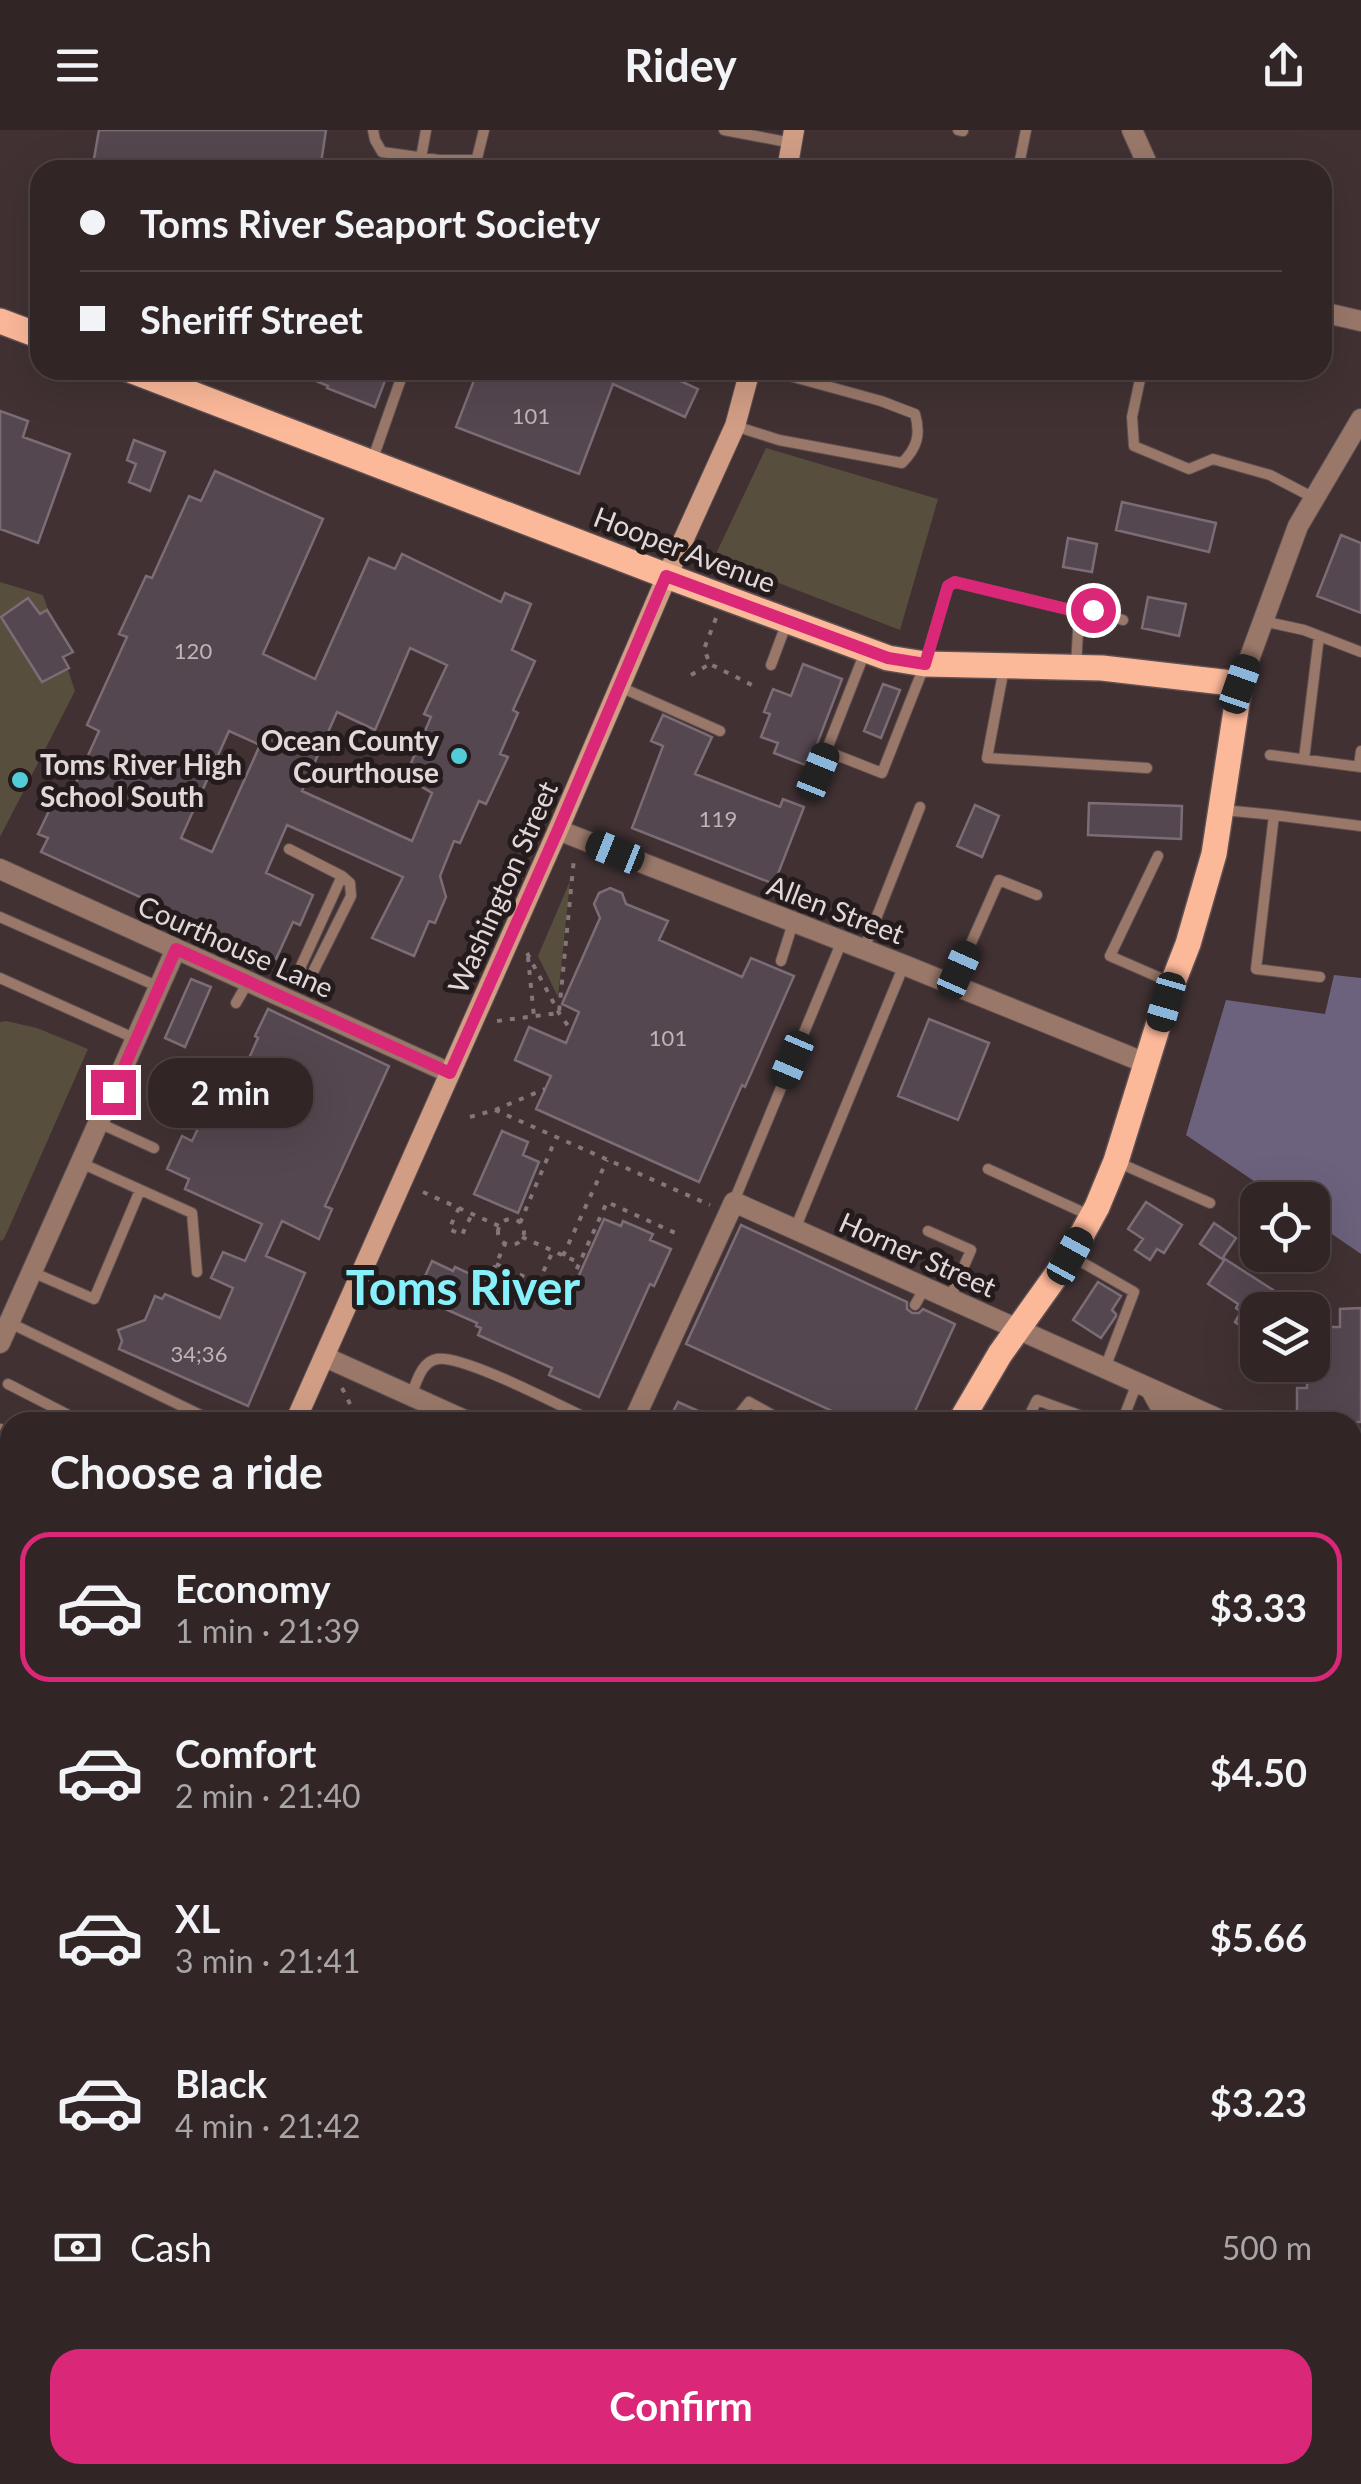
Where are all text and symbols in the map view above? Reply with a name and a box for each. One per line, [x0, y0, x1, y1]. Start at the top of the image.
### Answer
icon: menu [50, 38, 105, 93]
text: Ridey [624, 38, 737, 92]
icon: share [1256, 38, 1311, 93]
text: Toms River Seaport Society [140, 200, 600, 246]
text: Sheriff Street [140, 296, 363, 342]
house number: 101 [512, 402, 550, 429]
street label: Hooper Avenue [589, 499, 781, 599]
route start [1071, 588, 1116, 633]
house number: 120 [174, 637, 212, 664]
car [1216, 651, 1264, 717]
place label: Ocean County Courthouse [261, 723, 439, 789]
car [793, 739, 843, 805]
marker: Ocean County Courthouse [448, 745, 470, 767]
place label: Toms River High School South [40, 747, 242, 813]
marker: Toms River High School South [9, 769, 31, 791]
street label: Washington Street [440, 776, 564, 998]
house number: 119 [699, 805, 737, 832]
car [582, 827, 648, 877]
street label: Allen Street [763, 867, 909, 951]
street label: Courthouse Lane [133, 888, 339, 1004]
car [933, 936, 985, 1004]
car [1143, 969, 1189, 1035]
house number: 101 [649, 1024, 687, 1051]
car [766, 1027, 818, 1093]
callout: 2 min [148, 1057, 313, 1127]
route end [91, 1070, 136, 1115]
text: 2 min [191, 1073, 270, 1112]
map controls [1240, 1182, 1330, 1382]
button: locate [1240, 1182, 1330, 1272]
street label: Horner Street [834, 1204, 1002, 1304]
car [1042, 1222, 1098, 1290]
district label: Toms River [346, 1258, 580, 1315]
button: layers [1240, 1292, 1330, 1382]
house number: 34;36 [171, 1340, 227, 1367]
text: Choose a ride [50, 1445, 323, 1499]
icon: car [55, 1562, 145, 1652]
text: Economy [175, 1565, 330, 1611]
text: $3.33 [1210, 1584, 1307, 1630]
text: 1 min · 21:39 [175, 1611, 361, 1650]
icon: car [55, 1727, 145, 1817]
text: Comfort [175, 1730, 316, 1776]
text: $4.50 [1210, 1749, 1307, 1795]
text: 2 min · 21:40 [175, 1776, 361, 1815]
icon: car [55, 1892, 145, 1982]
text: XL [175, 1895, 220, 1941]
text: $5.66 [1210, 1914, 1307, 1960]
text: 3 min · 21:41 [175, 1941, 361, 1980]
icon: car [55, 2057, 145, 2147]
text: Black [175, 2060, 267, 2106]
text: $3.23 [1210, 2079, 1307, 2125]
text: 4 min · 21:42 [175, 2106, 361, 2145]
icon: cash [50, 2220, 105, 2275]
text: Cash [130, 2224, 212, 2270]
text: 500 m [1222, 2228, 1312, 2267]
button: Confirm [50, 2349, 1312, 2464]

